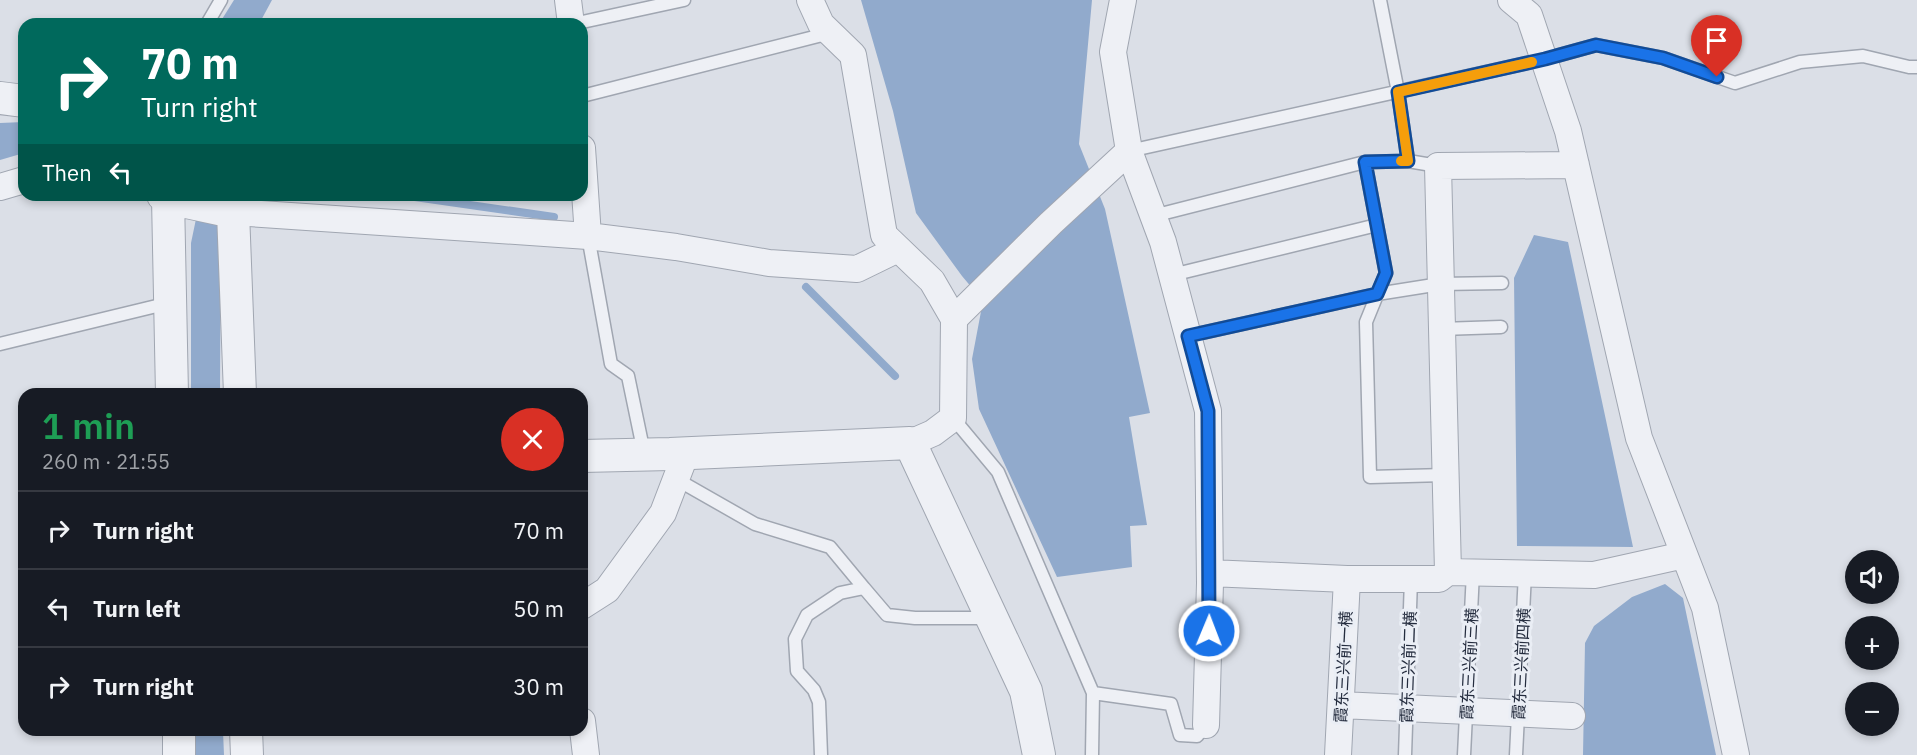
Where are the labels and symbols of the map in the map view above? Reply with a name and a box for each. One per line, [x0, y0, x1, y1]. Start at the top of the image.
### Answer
pin [1691, 15, 1742, 77]
position arrow [1177, 599, 1241, 663]
street label: 霞东三兴前三横 [1456, 608, 1482, 720]
street label: 霞东三兴前四横 [1508, 608, 1534, 720]
street label: 霞东三兴前一横 [1330, 611, 1356, 723]
street label: 霞东三兴前二横 [1396, 611, 1420, 723]

